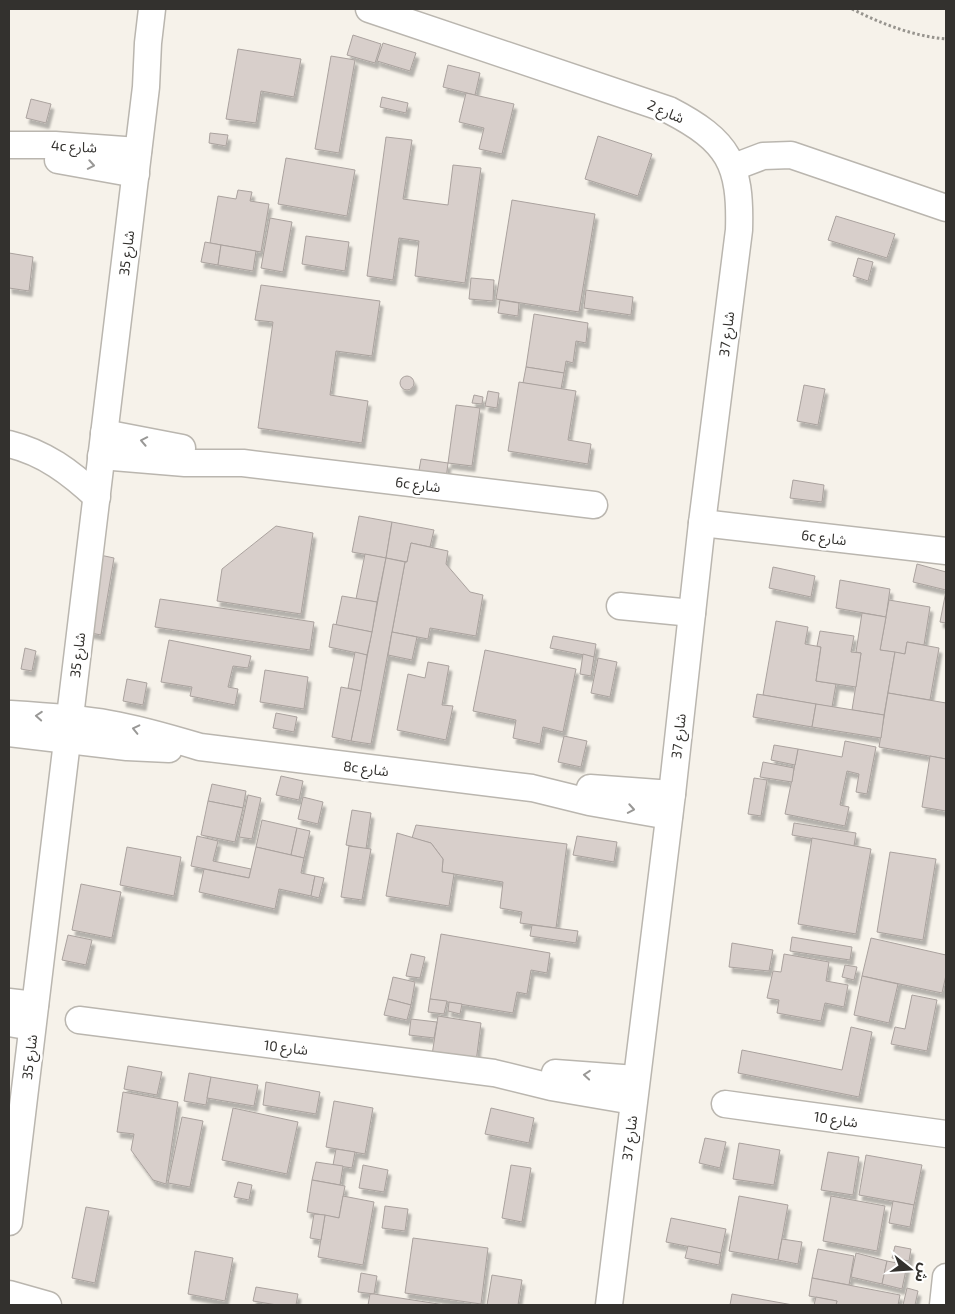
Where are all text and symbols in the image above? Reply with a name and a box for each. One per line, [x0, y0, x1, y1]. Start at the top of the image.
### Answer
street label: شارع 2 [644, 96, 687, 129]
street label: 4c شارع [50, 136, 97, 159]
one-way arrow [86, 160, 95, 170]
street label: شارع 35 [115, 229, 140, 277]
street label: شارع 37 [715, 310, 740, 358]
one-way arrow [140, 436, 149, 446]
street label: 6c شارع [394, 473, 442, 498]
street label: 6c شارع [800, 526, 848, 551]
street label: شارع 35 [66, 631, 91, 679]
one-way arrow [35, 710, 43, 721]
street label: شارع 37 [667, 713, 692, 760]
one-way arrow [132, 724, 141, 735]
street label: 8c شارع [342, 757, 390, 782]
one-way arrow [627, 804, 635, 814]
street label: شارع 35 [18, 1033, 43, 1081]
street label: شارع 10 [263, 1036, 309, 1061]
one-way arrow [583, 1070, 591, 1081]
street label: شارع 10 [812, 1107, 859, 1133]
street label: شارع 37 [618, 1114, 643, 1162]
north arrow [885, 1244, 935, 1294]
text: ش [912, 1261, 934, 1285]

